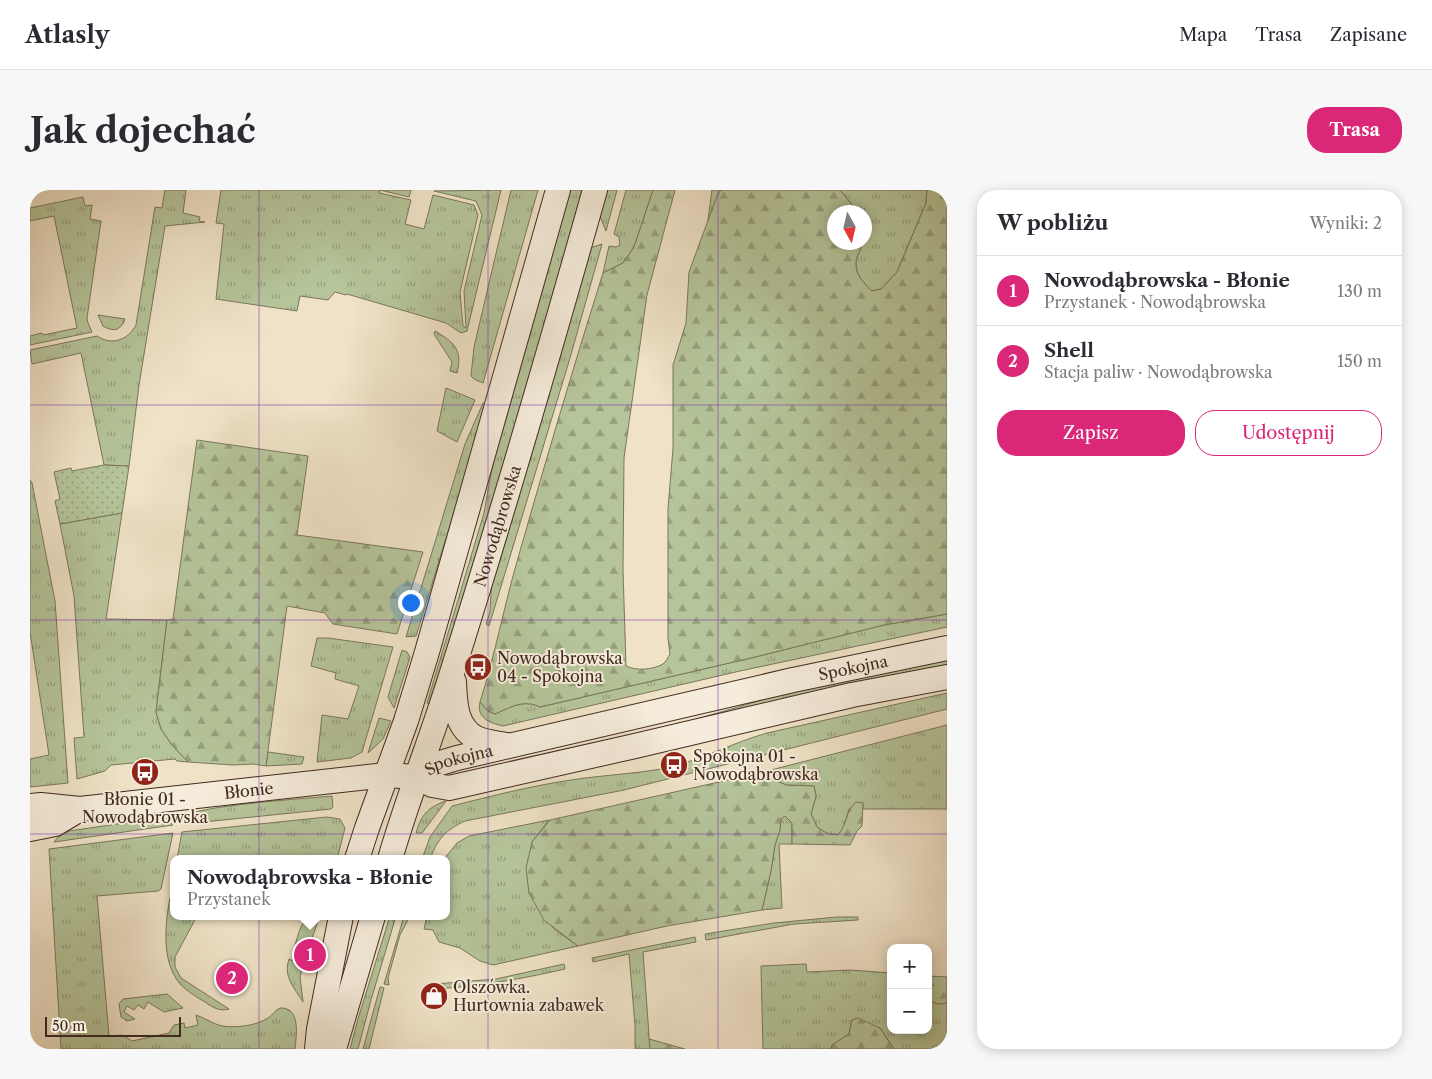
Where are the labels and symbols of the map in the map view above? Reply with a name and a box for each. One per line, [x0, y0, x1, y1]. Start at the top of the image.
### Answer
north arrow [827, 205, 872, 250]
street label: Nowodąbrowska [469, 462, 525, 589]
your location [398, 590, 424, 616]
place label: Nowodąbrowska 04 - Spokojna [497, 648, 623, 686]
street label: Spokojna [816, 650, 890, 685]
bus stop icon: Nowodąbrowska 04 - Spokojna [463, 652, 493, 682]
street label: Spokojna [420, 740, 495, 780]
place label: Spokojna 01 - Nowodąbrowska [693, 746, 819, 784]
bus stop icon: Spokojna 01 - Nowodąbrowska [659, 750, 689, 780]
bus stop icon: Błonie 01 - Nowodąbrowska [130, 757, 160, 787]
street label: Błonie [223, 778, 275, 803]
place label: Błonie 01 - Nowodąbrowska [82, 789, 208, 827]
pin: 1 [294, 936, 326, 974]
pin: 2 [216, 959, 248, 997]
place label: Olszówka. Hurtownia zabawek [453, 977, 605, 1015]
shop icon: Olszówka. Hurtownia zabawek [419, 981, 449, 1011]
scale bar [45, 1014, 181, 1037]

